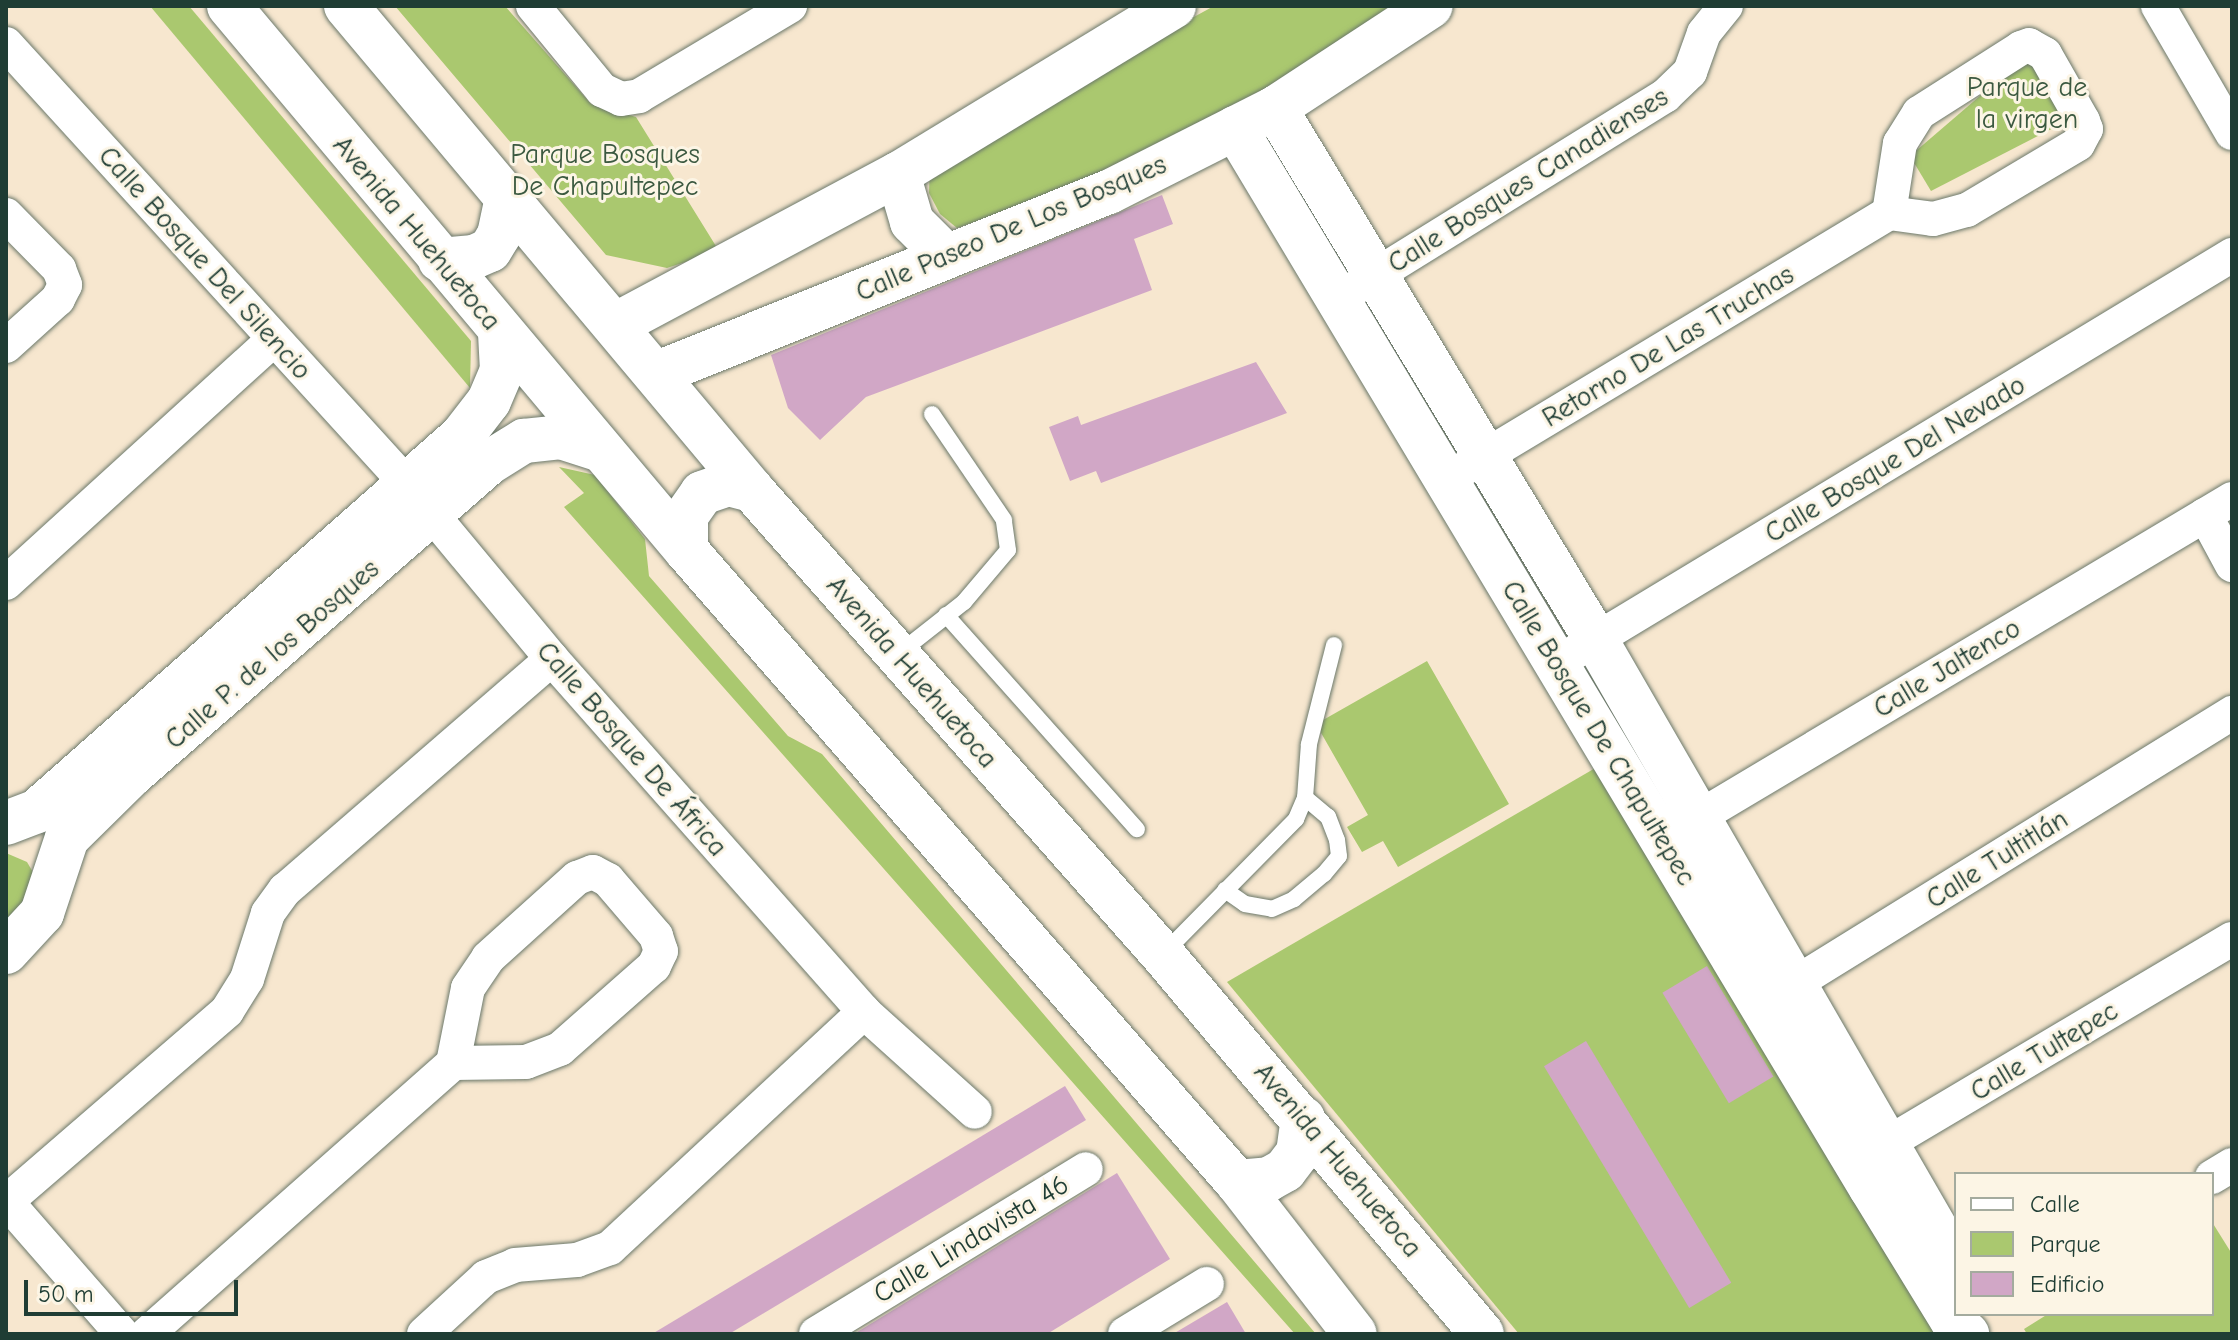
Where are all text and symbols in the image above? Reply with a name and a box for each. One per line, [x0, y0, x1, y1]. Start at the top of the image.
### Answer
park label: Parque de la virgen [1967, 70, 2087, 136]
street label: Calle Bosques Canadienses [1382, 80, 1674, 280]
street label: Avenida Huehuetoca [326, 129, 508, 337]
park label: Parque Bosques De Chapultepec [510, 137, 700, 203]
street label: Calle Bosque Del Silencio [91, 139, 319, 387]
street label: Calle Paseo De Los Bosques [851, 147, 1171, 309]
street label: Retorno De Las Truchas [1536, 257, 1800, 435]
street label: Calle Bosque Del Nevado [1759, 368, 2031, 550]
street label: Calle P. de los Bosques [158, 552, 386, 756]
street label: Avenida Huehuetoca [819, 569, 1005, 775]
street label: Calle Bosque De Chapultepec [1495, 575, 1703, 891]
street label: Calle Jaltenco [1867, 611, 2027, 725]
street label: Calle Bosque De África [530, 635, 734, 863]
street label: Calle Tultitlán [1920, 802, 2074, 916]
street label: Calle Tultepec [1964, 994, 2124, 1108]
street label: Avenida Huehuetoca [1247, 1056, 1429, 1264]
street label: Calle Lindavista 46 [867, 1167, 1075, 1311]
legend [1954, 1172, 2214, 1316]
text: Calle [2030, 1190, 2080, 1218]
text: Parque [2030, 1230, 2101, 1258]
scale bar [28, 1264, 242, 1314]
text: Edificio [2030, 1270, 2105, 1298]
text: 50 m [38, 1280, 94, 1308]

